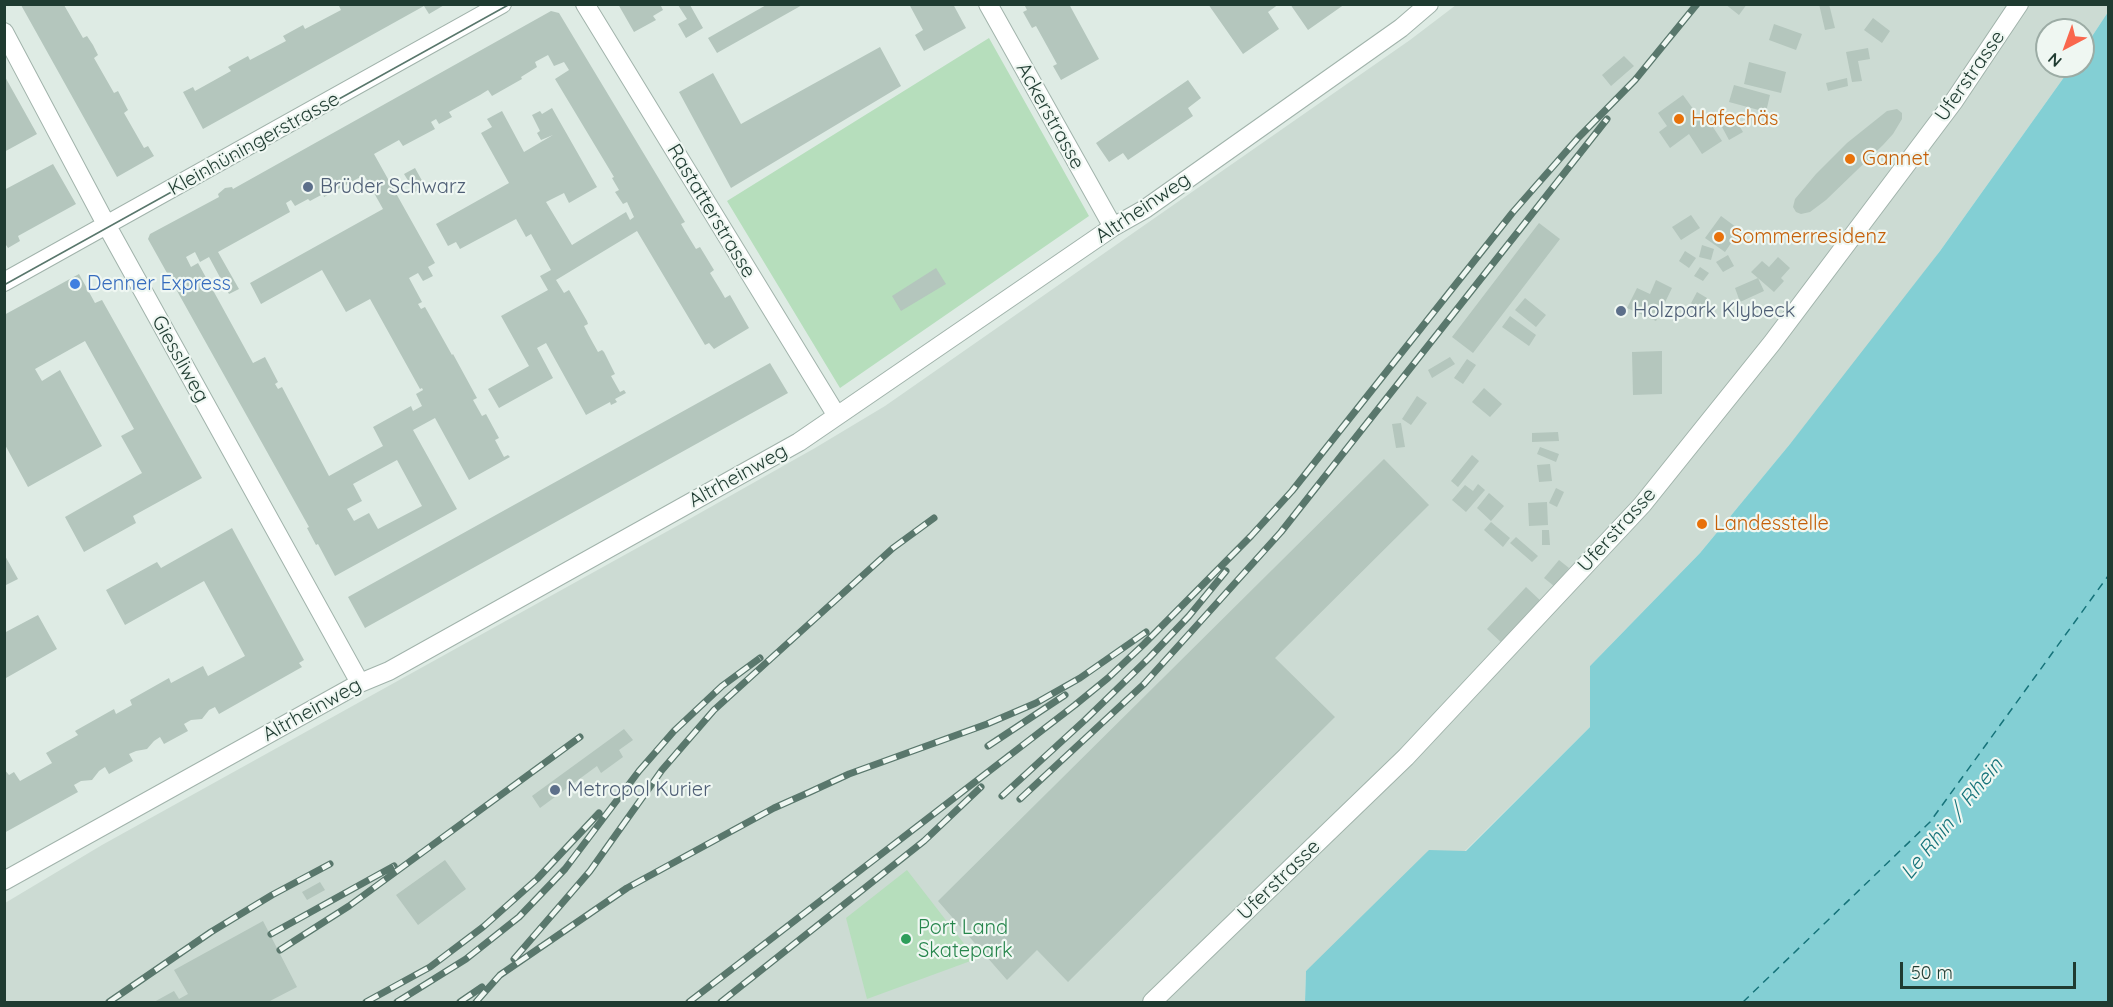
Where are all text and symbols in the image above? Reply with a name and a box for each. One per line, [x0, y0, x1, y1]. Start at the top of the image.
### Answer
north arrow [2035, 18, 2095, 78]
street label: Uferstrasse [1930, 26, 2010, 126]
text: N [2044, 49, 2066, 71]
street label: Ackerstrasse [1011, 58, 1089, 174]
street label: Kleinhüningerstrasse [164, 87, 344, 201]
place label: Hafechäs [1691, 107, 1778, 131]
marker: Hafechäs [1672, 112, 1686, 126]
street label: Rastatterstrasse [662, 140, 760, 282]
place label: Gannet [1862, 147, 1929, 171]
marker: Gannet [1843, 152, 1857, 166]
street label: Altrheinweg [1091, 168, 1195, 248]
place label: Brüder Schwarz [320, 175, 466, 199]
marker: Brüder Schwarz [301, 180, 315, 194]
place label: Sommerresidenz [1731, 225, 1887, 249]
marker: Sommerresidenz [1712, 230, 1726, 244]
place label: Denner Express [87, 272, 231, 296]
marker: Denner Express [68, 277, 82, 291]
place label: Holzpark Klybeck [1633, 299, 1795, 323]
marker: Holzpark Klybeck [1614, 304, 1628, 318]
street label: Giessliweg [146, 311, 214, 407]
street label: Altrheinweg [684, 439, 792, 513]
street label: Uferstrasse [1573, 483, 1661, 577]
place label: Landesstelle [1714, 512, 1829, 536]
marker: Landesstelle [1695, 517, 1709, 531]
street label: Altrheinweg [258, 673, 366, 747]
water label: Le Rhin / Rhein [1896, 753, 2008, 885]
place label: Metropol Kurier [567, 778, 711, 802]
marker: Metropol Kurier [548, 783, 562, 797]
street label: Uferstrasse [1233, 835, 1325, 925]
place label: Port Land Skatepark [918, 916, 1013, 963]
marker: Port Land Skatepark [899, 932, 913, 946]
scale bar [1903, 950, 2078, 988]
text: 50 m [1911, 961, 1953, 984]

